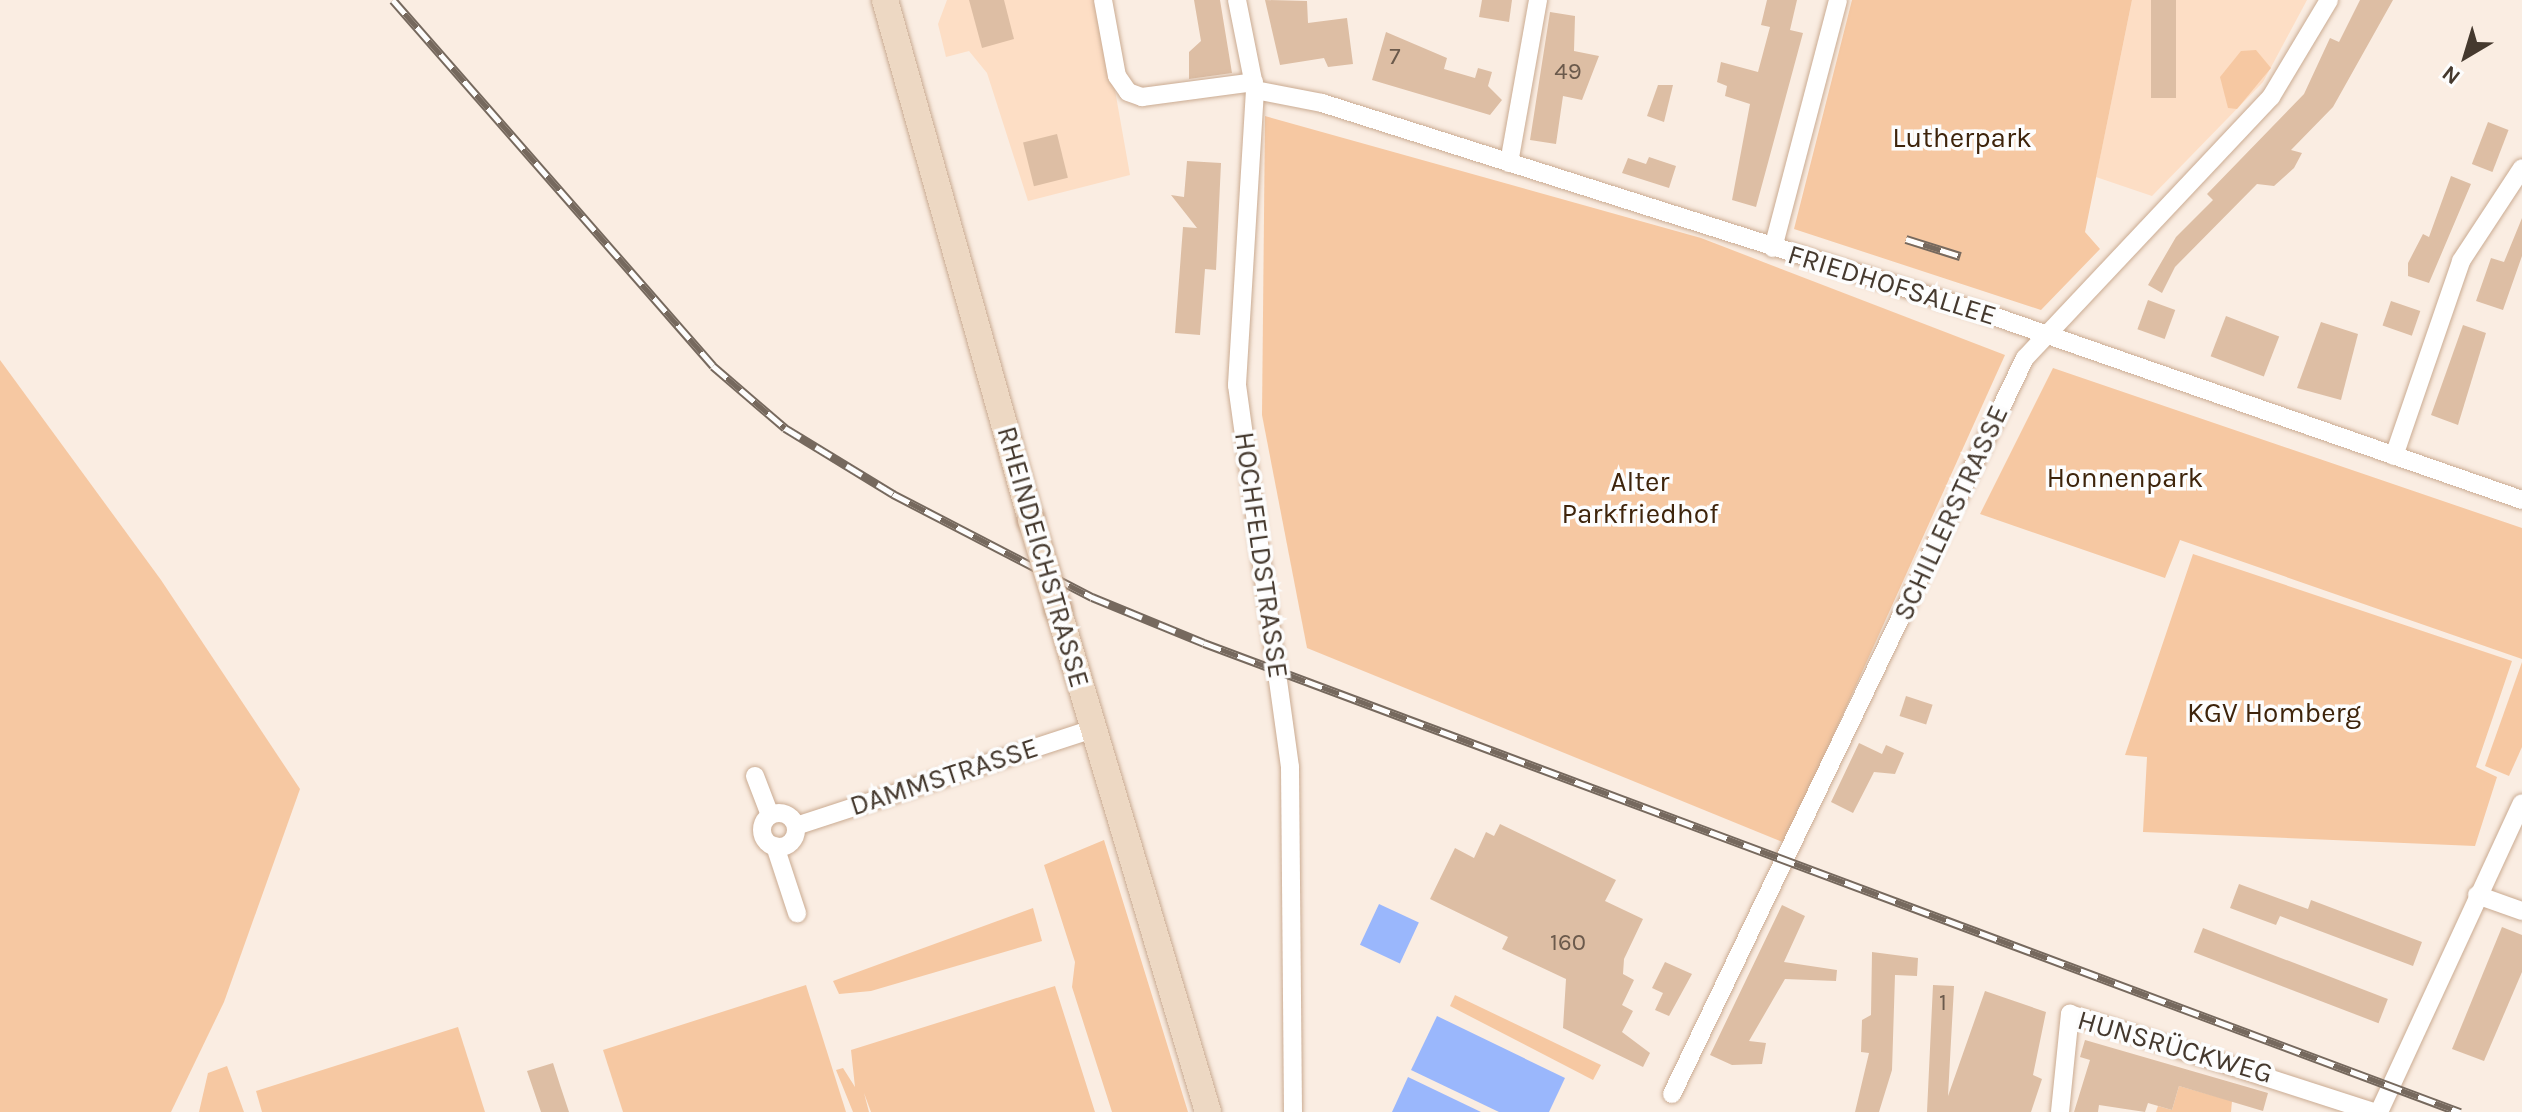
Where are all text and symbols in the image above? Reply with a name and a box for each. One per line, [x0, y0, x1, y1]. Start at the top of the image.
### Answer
north arrow [2426, 16, 2506, 96]
house number: 7 [1389, 43, 1401, 71]
house number: 49 [1554, 58, 1582, 86]
text: N [2437, 60, 2465, 90]
park label: Lutherpark [1892, 121, 2032, 155]
street label: FRIEDHOFSALLEE [1784, 237, 2000, 333]
street label: SCHILLERSTRASSE [1886, 400, 2016, 626]
street label: RHEINDEICHSTRASSE [990, 422, 1096, 692]
street label: HOCHFELDSTRASSE [1227, 430, 1295, 680]
park label: Honnenpark [2047, 461, 2203, 495]
park label: Alter Parkfriedhof [1561, 465, 1719, 531]
park label: KGV Homberg [2187, 696, 2361, 730]
street label: DAMMSTRASSE [846, 731, 1042, 823]
house number: 160 [1550, 929, 1586, 957]
house number: 1 [1939, 989, 1947, 1017]
street label: HUNSRÜCKWEG [2074, 1003, 2276, 1091]

